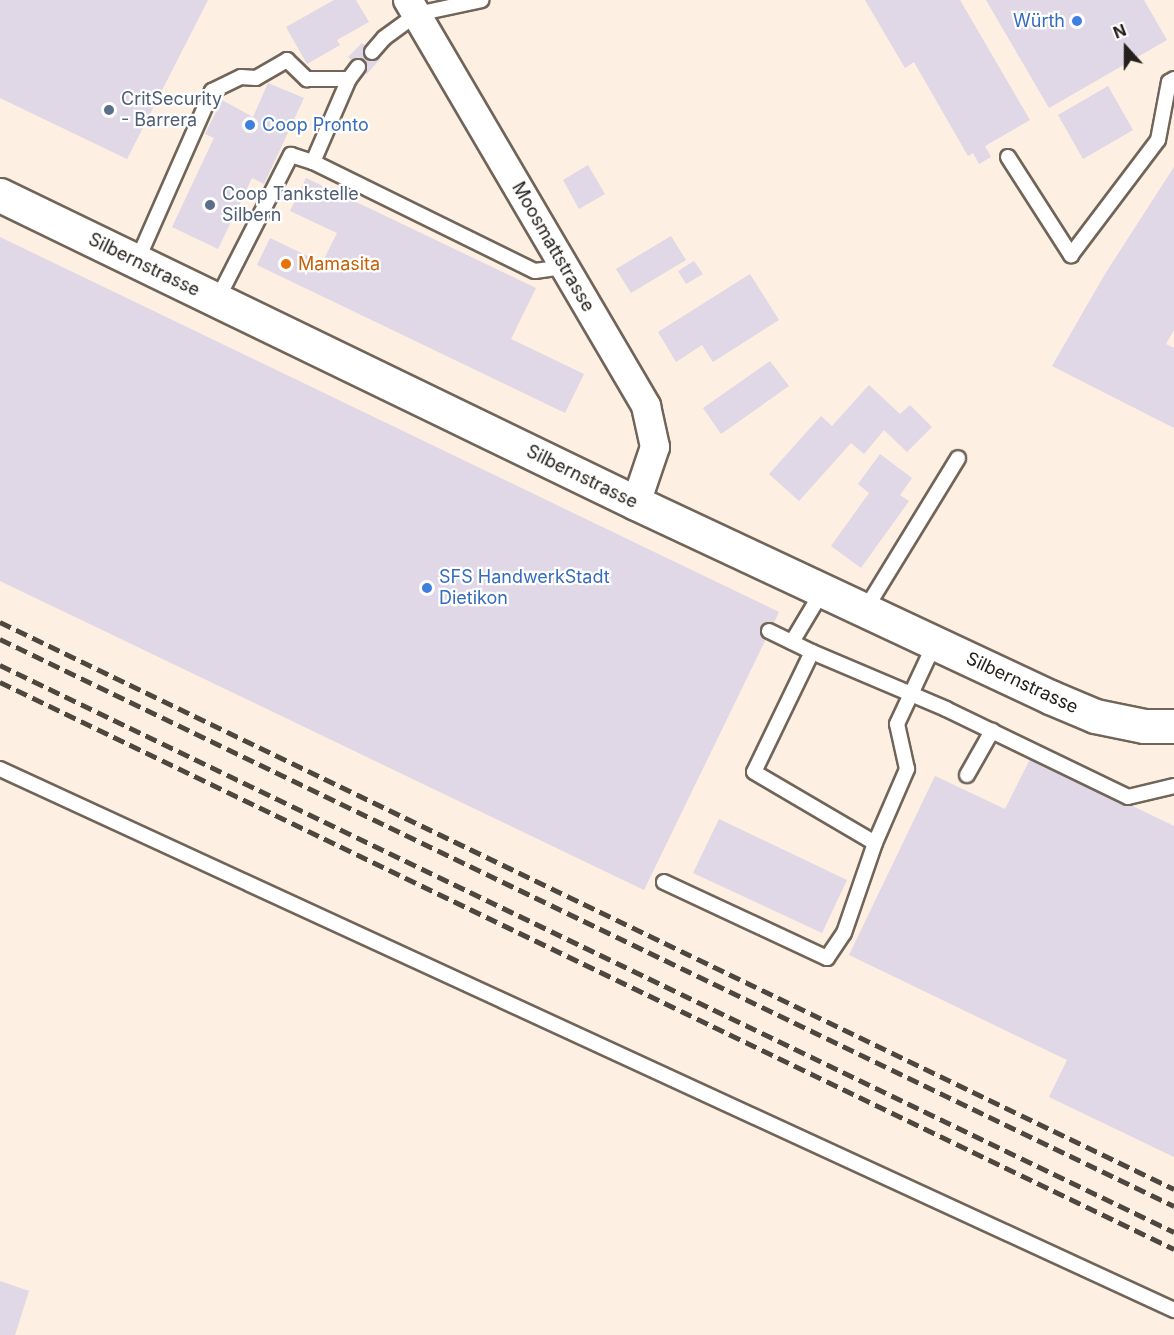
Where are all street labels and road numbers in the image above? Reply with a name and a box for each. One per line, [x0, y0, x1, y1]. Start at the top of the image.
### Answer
street label: Moosmattstrasse [507, 178, 599, 316]
street label: Silbernstrasse [85, 229, 203, 301]
street label: Silbernstrasse [523, 441, 641, 513]
street label: Silbernstrasse [962, 648, 1082, 718]

